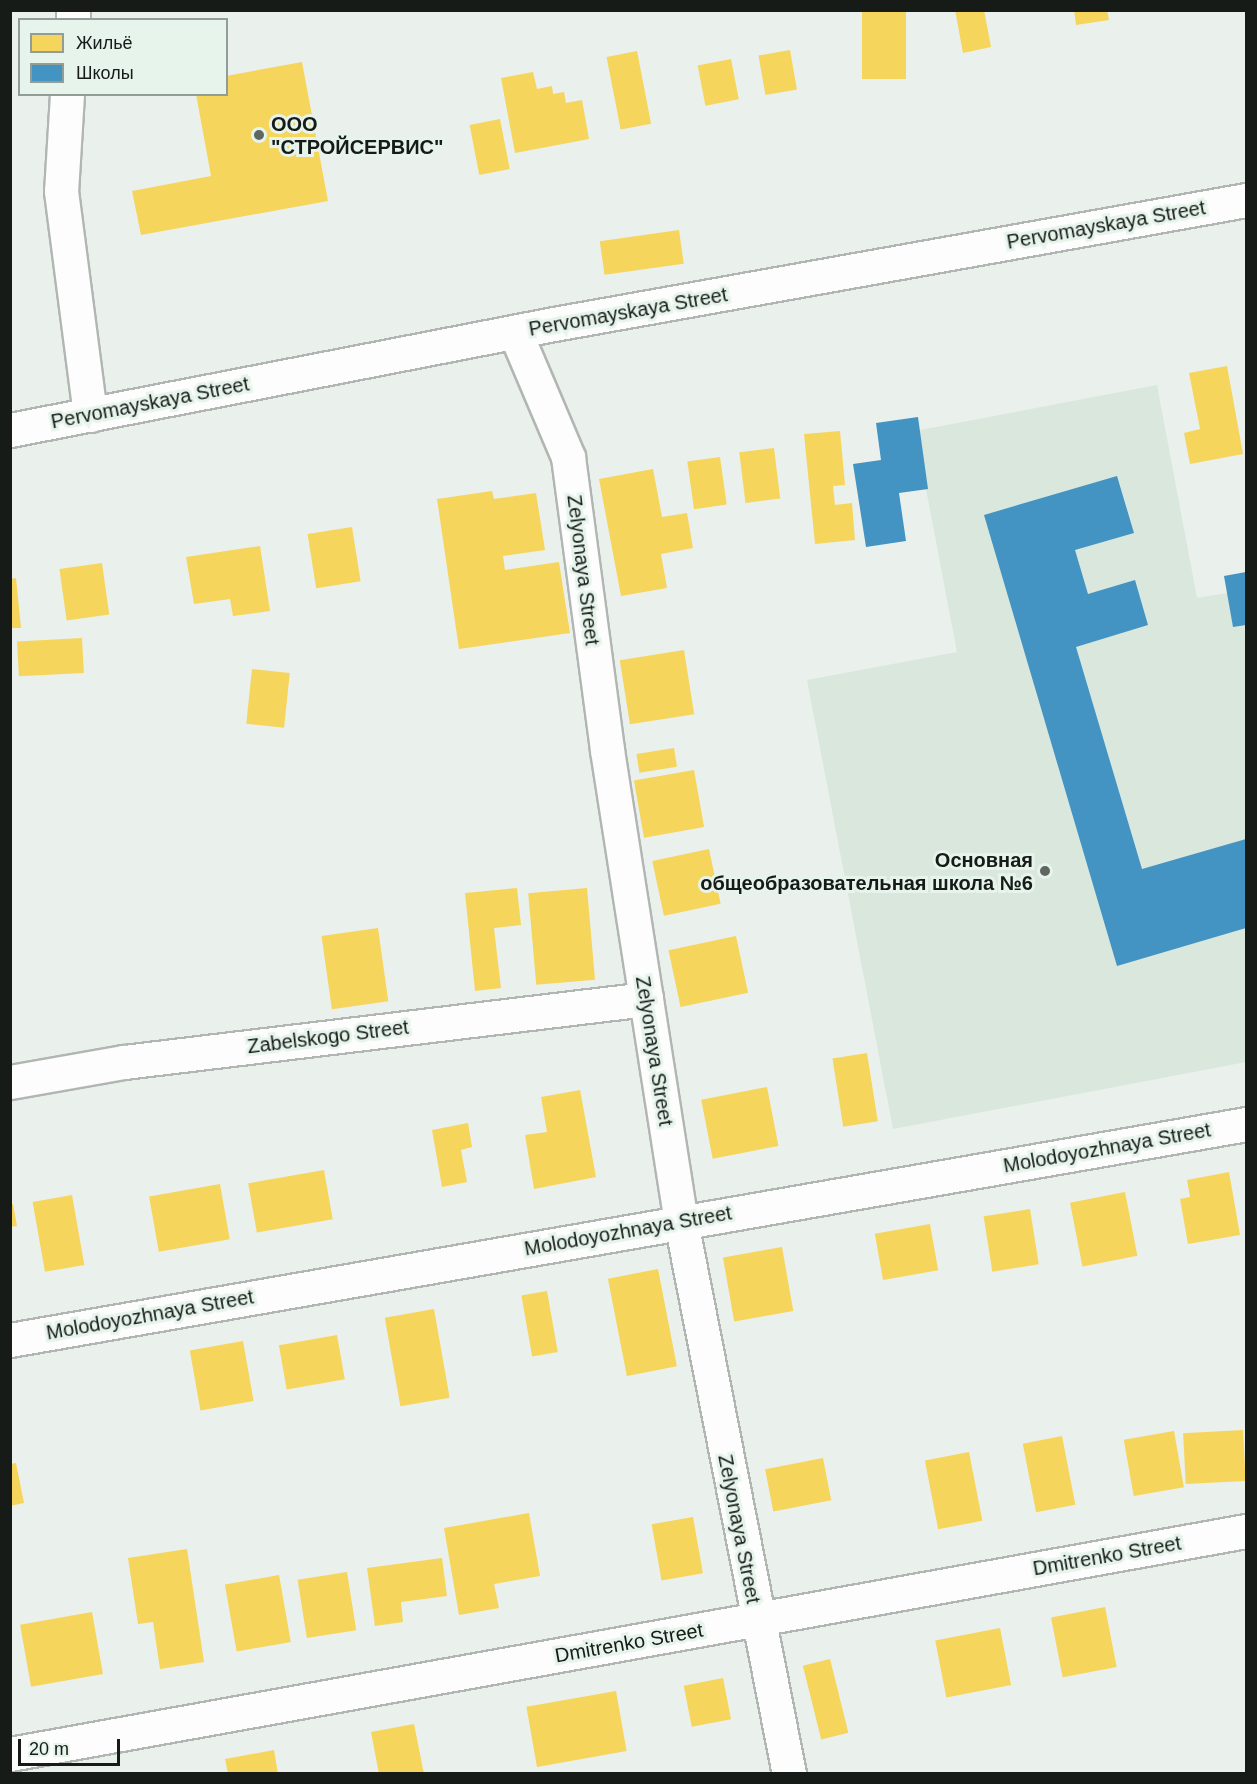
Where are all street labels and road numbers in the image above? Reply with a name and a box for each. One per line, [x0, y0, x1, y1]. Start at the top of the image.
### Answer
street label: Pervomayskaya Street [1005, 196, 1207, 254]
street label: Pervomayskaya Street [527, 283, 729, 341]
street label: Pervomayskaya Street [49, 372, 251, 434]
street label: Zelyonaya Street [562, 494, 604, 646]
street label: Zelyonaya Street [630, 974, 678, 1128]
street label: Zabelskogo Street [246, 1015, 410, 1059]
street label: Molodoyozhnaya Street [1001, 1118, 1213, 1178]
street label: Molodoyozhnaya Street [522, 1201, 734, 1261]
street label: Molodoyozhnaya Street [44, 1285, 256, 1345]
street label: Zelyonaya Street [713, 1453, 765, 1605]
street label: Dmitrenko Street [1031, 1531, 1183, 1581]
street label: Dmitrenko Street [553, 1618, 705, 1668]

